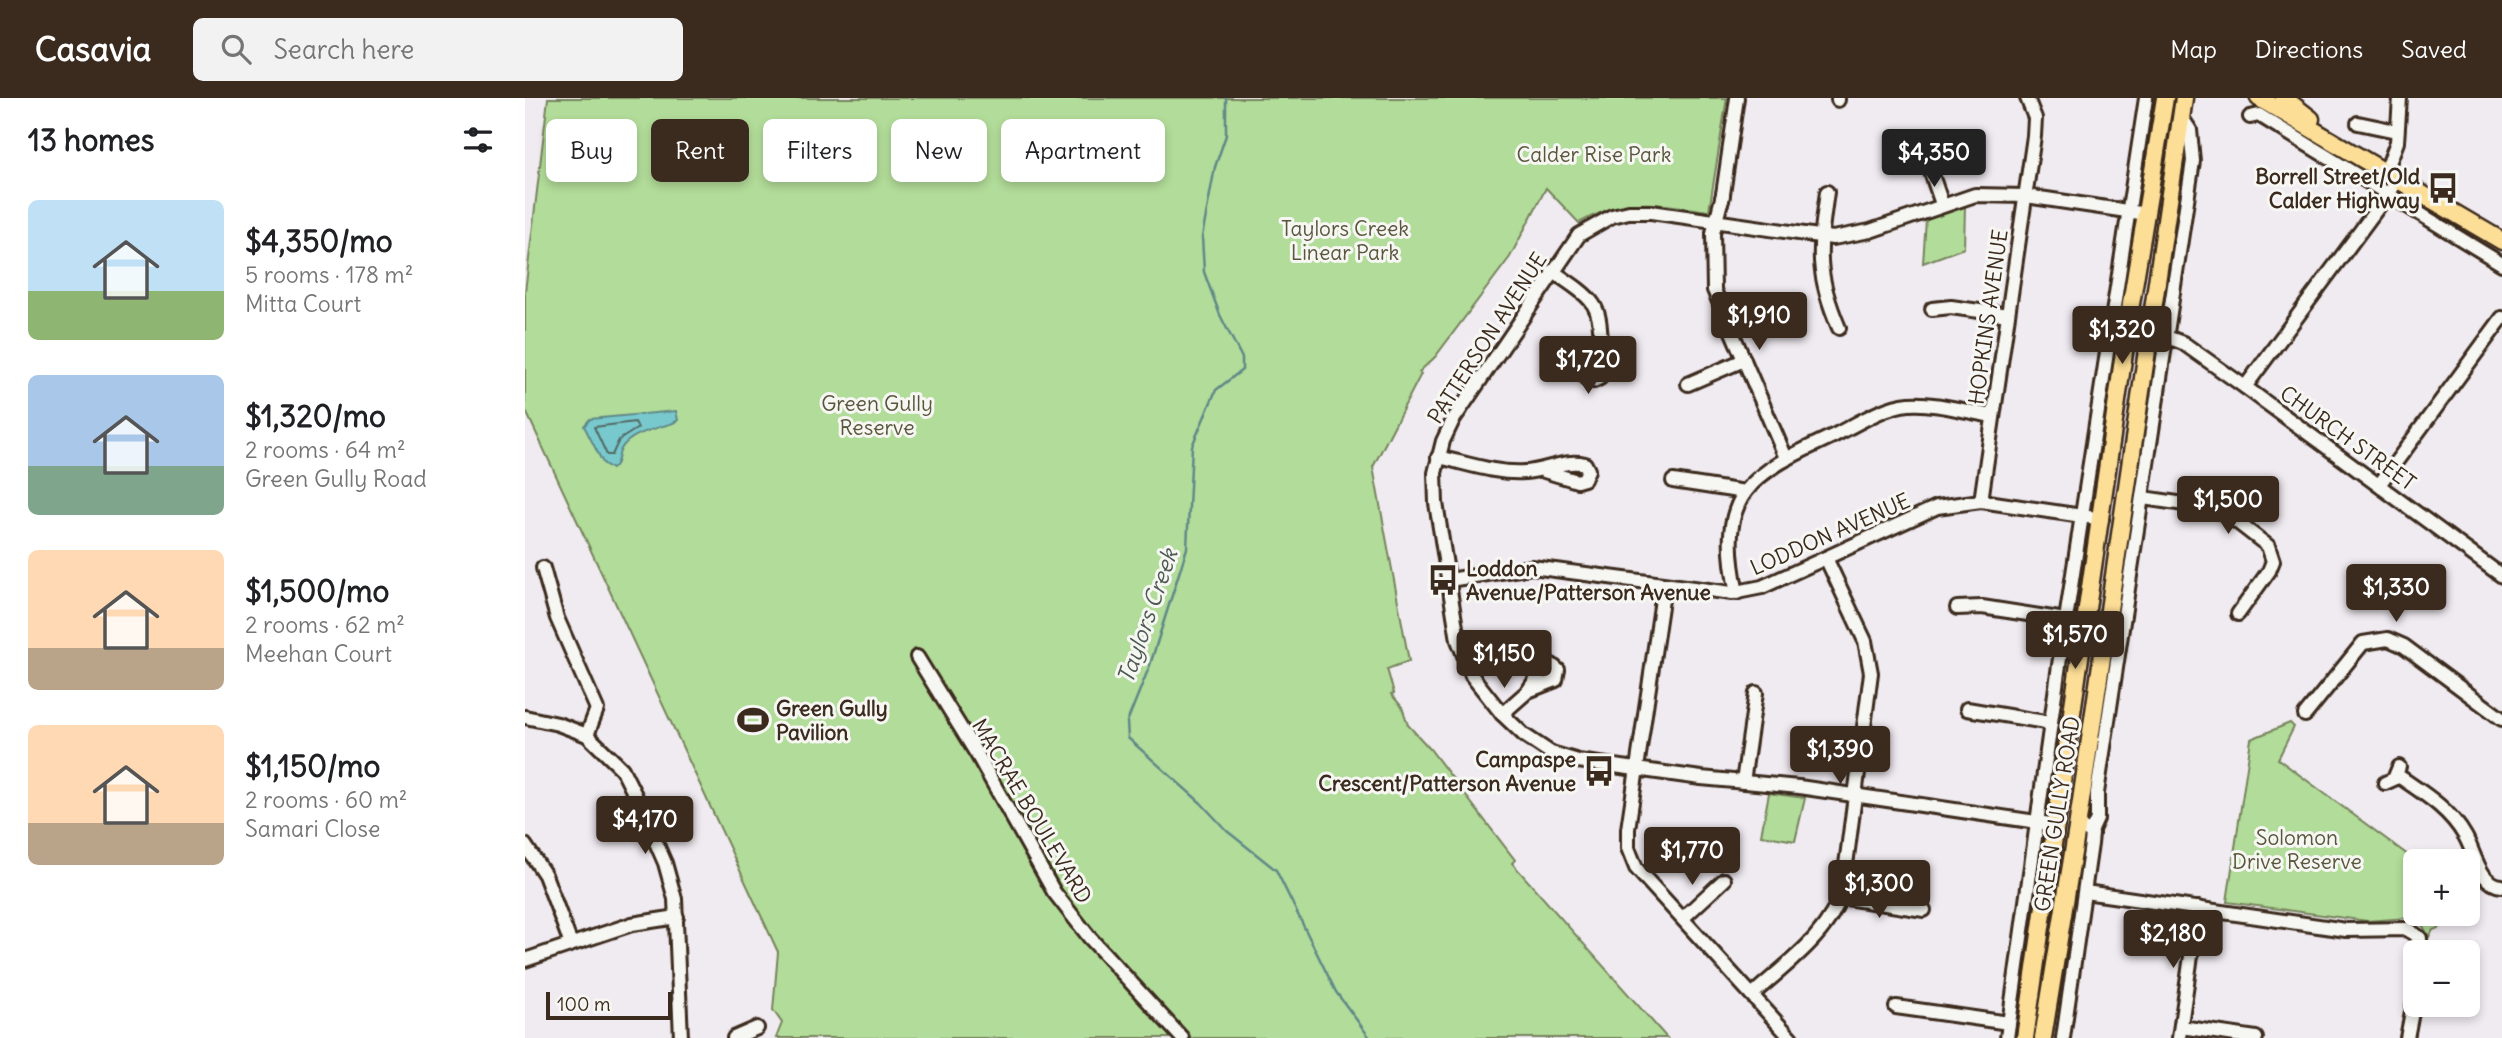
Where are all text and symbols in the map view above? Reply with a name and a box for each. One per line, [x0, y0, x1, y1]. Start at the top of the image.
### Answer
search box [193, 18, 683, 81]
text: Casavia [35, 28, 151, 70]
icon: search [217, 30, 255, 68]
text: Search here [273, 33, 414, 66]
text: Map [2170, 34, 2217, 64]
text: Directions [2255, 34, 2363, 64]
text: Saved [2401, 34, 2467, 64]
chip: Buy [546, 119, 637, 182]
chip: Rent [651, 119, 749, 182]
chip: Filters [763, 119, 877, 182]
chip: New [891, 119, 987, 182]
chip: Apartment [1001, 119, 1165, 182]
text: 13 homes [28, 121, 154, 159]
icon: filters [459, 121, 497, 159]
pin: $4,350 [1877, 130, 1991, 189]
text: $4,350 [1898, 137, 1970, 166]
park label: Calder Rise Park [1517, 141, 1671, 168]
place label: Borrell Street/Old Calder Highway [2255, 163, 2421, 214]
bus stop icon: Borrell Street/Old Calder Highway [2426, 171, 2460, 205]
park label: Taylors Creek Linear Park [1281, 215, 1409, 266]
text: $4,350/mo [245, 222, 393, 260]
icon: home [84, 228, 168, 312]
street label: HOPKINS AVENUE [1962, 228, 2014, 406]
street label: PATTERSON AVENUE [1421, 247, 1553, 429]
text: 5 rooms · 178 m² [245, 260, 413, 289]
text: Mitta Court [245, 289, 361, 318]
pin: $1,910 [1702, 292, 1816, 352]
text: $1,910 [1727, 300, 1791, 329]
pin: $1,320 [2065, 306, 2179, 366]
text: $1,320 [2088, 314, 2156, 343]
pin: $1,720 [1531, 336, 1645, 396]
text: $1,720 [1555, 344, 1621, 373]
street label: CHURCH STREET [2275, 380, 2421, 496]
park label: Green Gully Reserve [821, 390, 933, 441]
text: $1,320/mo [245, 397, 386, 435]
icon: home [84, 403, 168, 487]
text: 2 rooms · 64 m² [245, 435, 406, 464]
text: Green Gully Road [245, 464, 427, 493]
pin: $1,500 [2171, 476, 2285, 536]
text: $1,500 [2193, 484, 2263, 513]
street label: LODDON AVENUE [1746, 487, 1914, 581]
water label: Taylors Creek [1110, 544, 1184, 687]
place label: Loddon Avenue/Patterson Avenue [1466, 555, 1711, 606]
bus stop icon: Loddon Avenue/Patterson Avenue [1426, 563, 1460, 597]
pin: $1,330 [2339, 564, 2453, 624]
text: $1,500/mo [245, 572, 389, 610]
text: $1,330 [2362, 572, 2430, 601]
icon: home [84, 578, 168, 662]
text: 2 rooms · 62 m² [245, 610, 405, 639]
pin: $1,570 [2018, 612, 2132, 671]
text: $1,570 [2042, 619, 2108, 648]
pin: $1,150 [1447, 630, 1561, 690]
text: $1,150 [1473, 638, 1535, 667]
text: Meehan Court [245, 639, 392, 668]
place label: Green Gully Pavilion [776, 695, 888, 746]
sports icon: Green Gully Pavilion [736, 703, 770, 737]
street label: MACRAE BOULEVARD [966, 714, 1098, 908]
street label: GREEN GULLY ROAD [2028, 714, 2086, 914]
pin: $1,390 [1783, 726, 1897, 786]
text: $1,390 [1806, 734, 1874, 763]
place label: Campaspe Crescent/Patterson Avenue [1318, 746, 1576, 797]
text: $1,150/mo [245, 747, 380, 785]
icon: home [84, 753, 168, 837]
bus stop icon: Campaspe Crescent/Patterson Avenue [1582, 754, 1616, 788]
text: 2 rooms · 60 m² [245, 785, 407, 814]
pin: $4,170 [588, 796, 702, 856]
text: $4,170 [612, 804, 678, 833]
text: Samari Close [245, 814, 380, 843]
park label: Solomon Drive Reserve [2232, 824, 2362, 875]
pin: $1,770 [1635, 828, 1749, 887]
text: $1,770 [1660, 835, 1724, 864]
map controls [2403, 849, 2480, 1017]
button: + [2403, 849, 2480, 926]
pin: $1,300 [1822, 860, 1936, 920]
text: $1,300 [1844, 868, 1914, 897]
pin: $2,180 [2116, 910, 2230, 970]
text: $2,180 [2140, 918, 2206, 947]
button: − [2403, 940, 2480, 1017]
scale bar [546, 989, 672, 1021]
text: 100 m [557, 992, 611, 1016]

